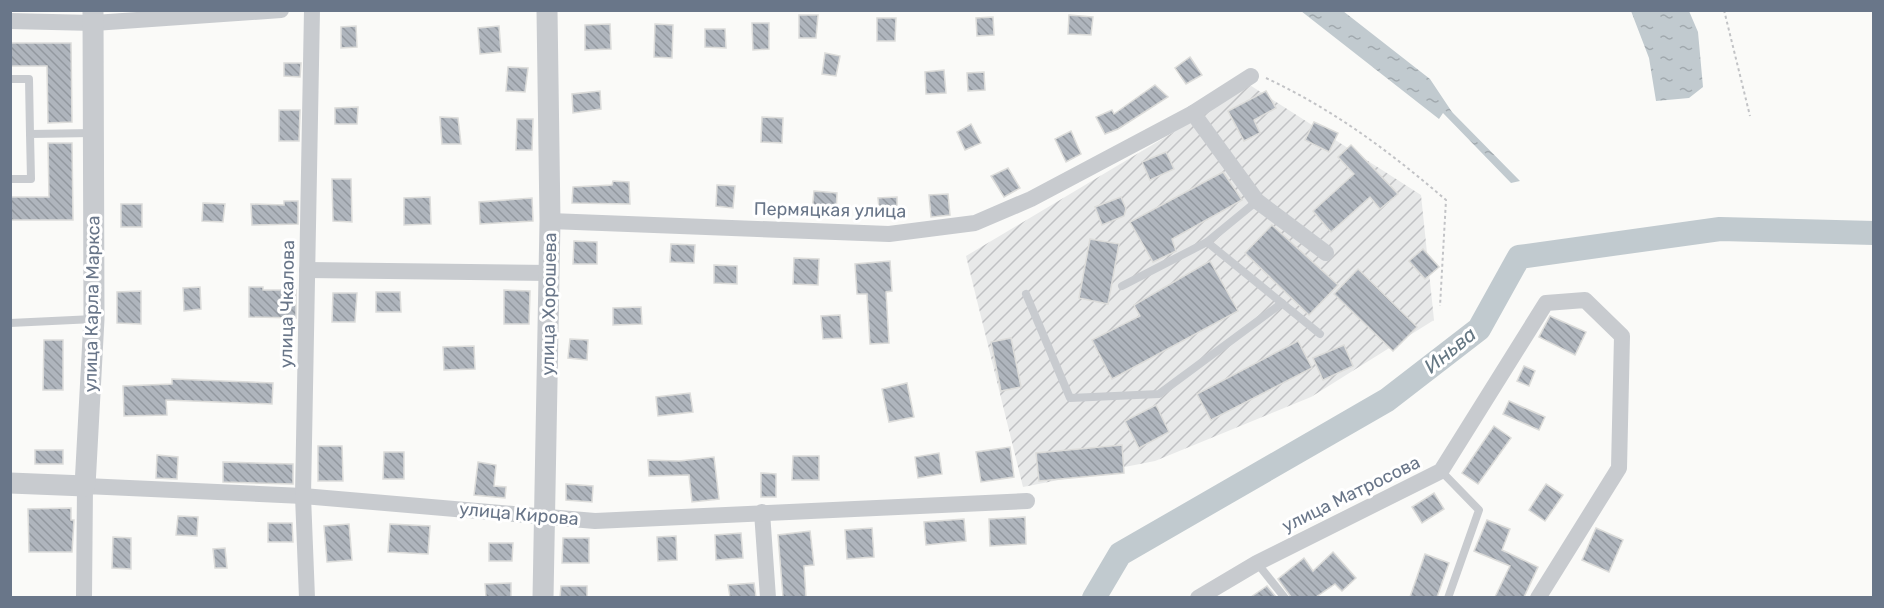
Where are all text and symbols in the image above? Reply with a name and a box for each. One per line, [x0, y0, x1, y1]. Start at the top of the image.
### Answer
street label: Пермяцкая улица [754, 198, 906, 222]
street label: улица Карла Маркса [79, 215, 105, 393]
street label: улица Хорошева [537, 232, 561, 376]
street label: улица Чкалова [275, 240, 299, 368]
water label: Иньва [1419, 322, 1481, 378]
street label: улица Матросова [1278, 451, 1424, 537]
street label: улица Кирова [458, 498, 580, 530]

